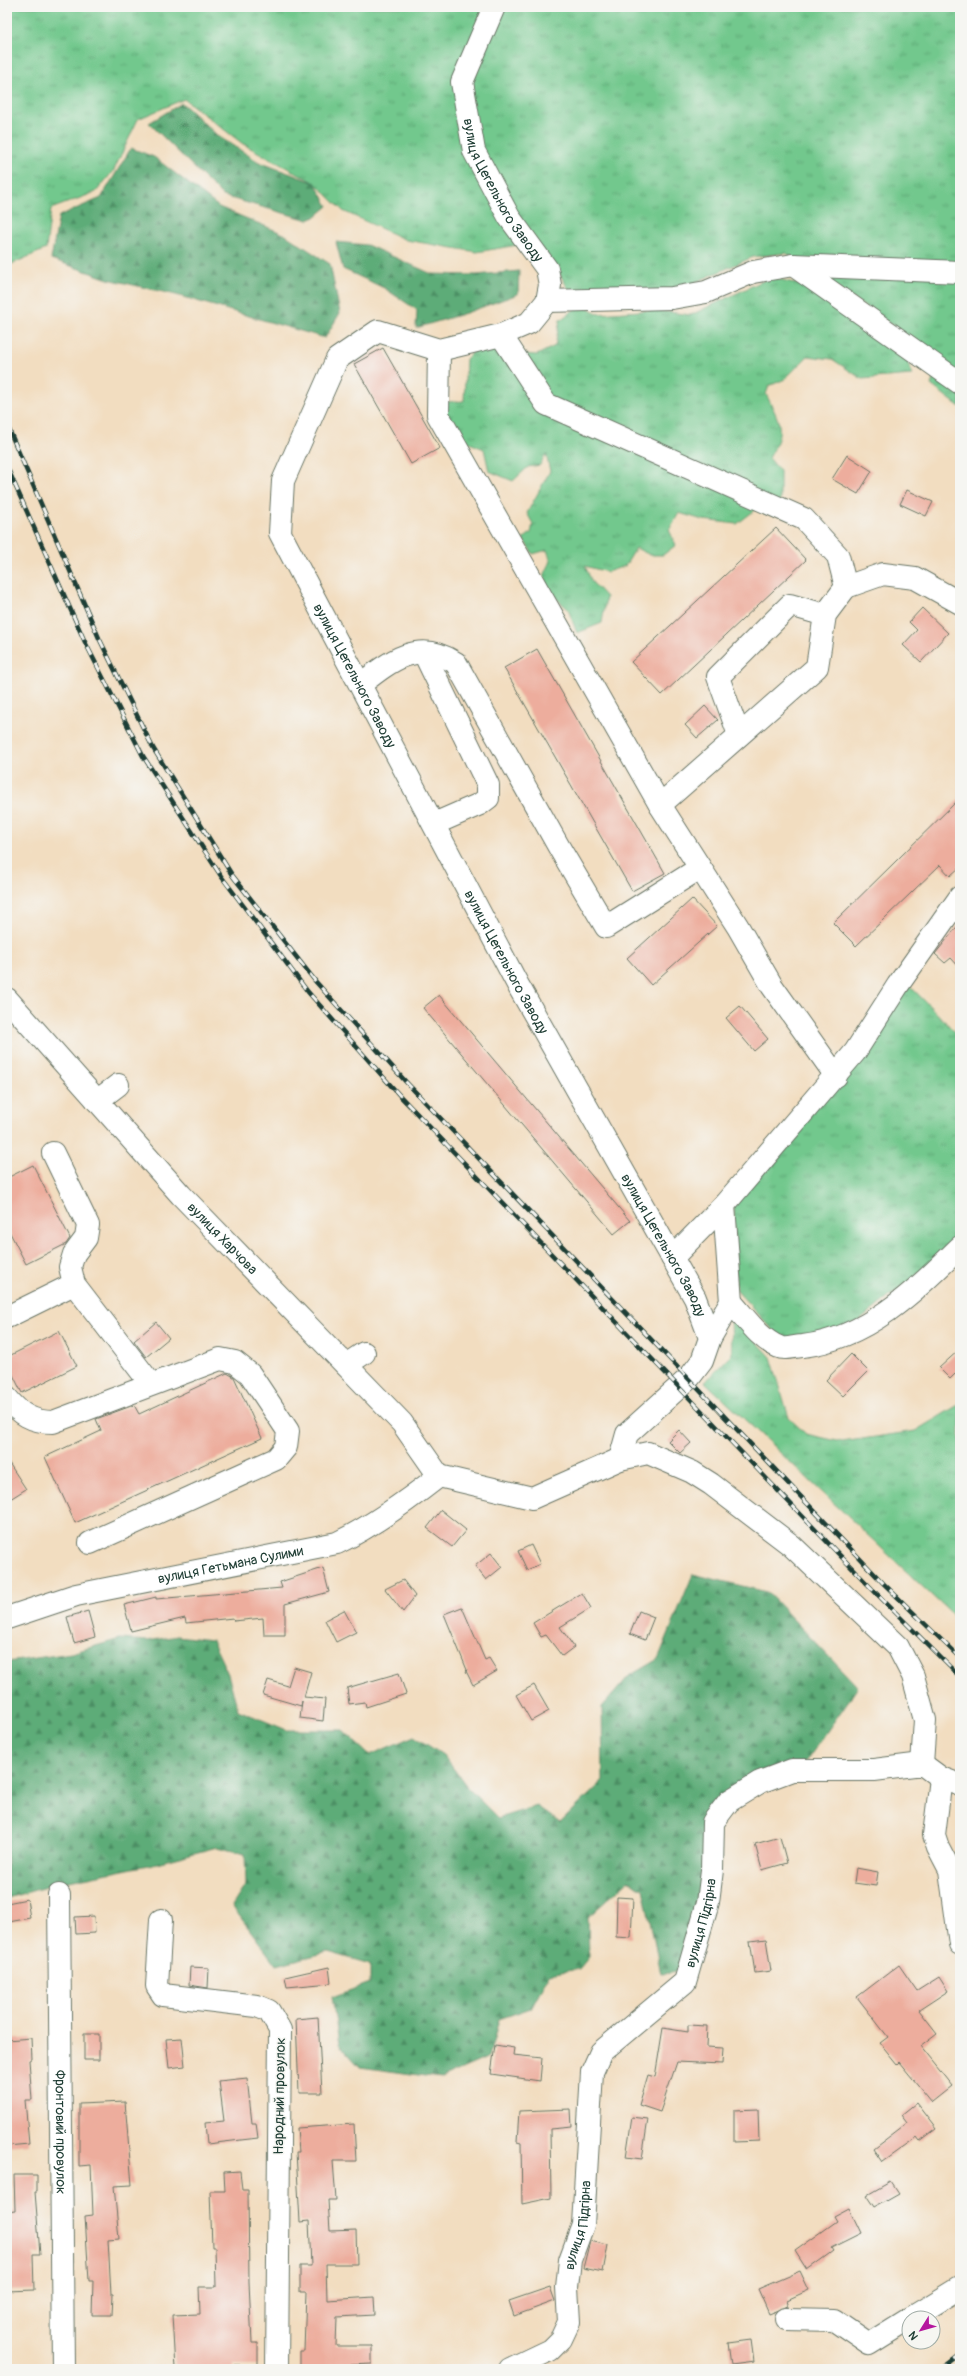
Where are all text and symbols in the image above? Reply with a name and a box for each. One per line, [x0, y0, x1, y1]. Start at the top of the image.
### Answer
street label: вулиця Цегельного Заводу [459, 117, 547, 265]
street label: вулиця Цегельного Заводу [310, 601, 400, 751]
street label: вулиця Цегельного Заводу [461, 887, 552, 1037]
street label: вулиця Цегельного Заводу [617, 1171, 709, 1319]
street label: вулиця Харчова [184, 1199, 261, 1278]
street label: вулиця Гетьмана Сулими [156, 1542, 305, 1588]
street label: вулиця Підгірна [682, 1877, 720, 1970]
street label: Народний провулок [270, 2037, 289, 2155]
street label: Фронтовий провулок [51, 2070, 70, 2194]
street label: вулиця Підгірна [561, 2180, 595, 2271]
north arrow [901, 2310, 941, 2350]
text: N [906, 2328, 921, 2343]

